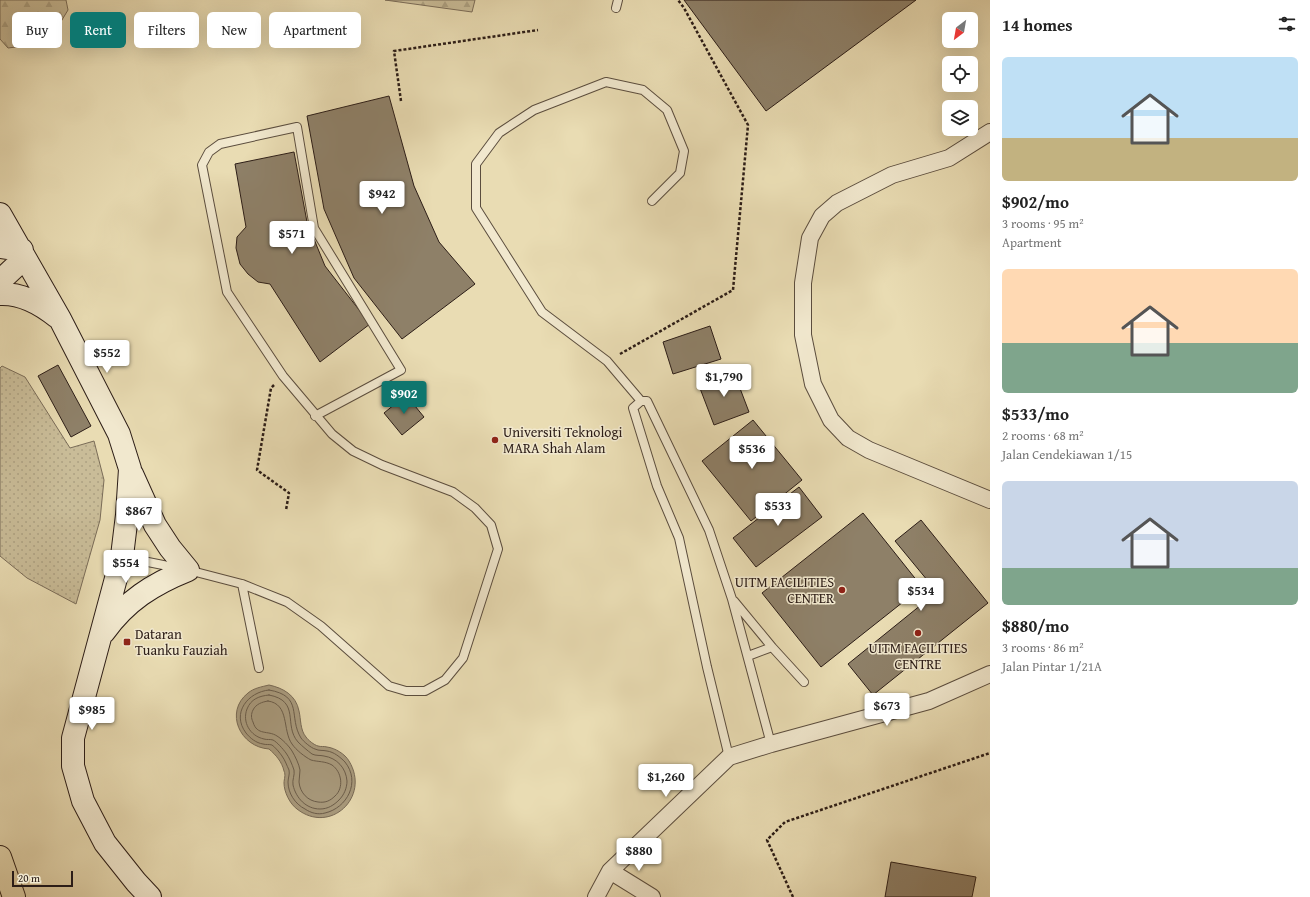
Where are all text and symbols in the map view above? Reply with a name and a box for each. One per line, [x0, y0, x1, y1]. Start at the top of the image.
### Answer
chip: Buy [12, 12, 62, 48]
chip: Rent [70, 12, 126, 48]
chip: Filters [134, 12, 199, 48]
chip: New [207, 12, 261, 48]
chip: Apartment [269, 12, 361, 48]
north arrow [942, 12, 978, 48]
map controls [942, 12, 978, 136]
text: 14 homes [1002, 12, 1073, 37]
icon: filters [1276, 13, 1298, 35]
button: locate [942, 56, 978, 92]
icon: home [1114, 83, 1186, 155]
button: layers [942, 100, 978, 136]
pin: $942 [358, 181, 406, 215]
text: $942 [369, 184, 395, 203]
text: $902/mo [1002, 189, 1069, 214]
text: 3 rooms · 95 m² [1002, 214, 1084, 233]
pin: $571 [268, 221, 316, 255]
text: $571 [279, 224, 305, 243]
text: Apartment [1002, 233, 1062, 252]
icon: home [1114, 295, 1186, 367]
pin: $552 [83, 340, 131, 374]
text: $552 [94, 343, 120, 362]
pin: $1,790 [691, 364, 757, 398]
text: $1,790 [705, 367, 743, 386]
pin: $902 [380, 381, 428, 415]
text: $902 [391, 384, 417, 403]
text: $533/mo [1002, 401, 1069, 426]
place label: Universiti Teknologi MARA Shah Alam [503, 422, 622, 458]
text: 2 rooms · 68 m² [1002, 426, 1084, 445]
marker: Universiti Teknologi MARA Shah Alam [490, 435, 500, 445]
pin: $536 [728, 436, 776, 470]
text: $536 [739, 439, 765, 458]
text: Jalan Cendekiawan 1/15 [1002, 445, 1132, 464]
pin: $533 [754, 493, 802, 527]
text: $533 [765, 496, 791, 515]
pin: $867 [115, 498, 163, 532]
text: $867 [126, 501, 152, 520]
icon: home [1114, 507, 1186, 579]
pin: $554 [102, 550, 150, 584]
text: $554 [113, 553, 139, 572]
place label: UITM FACILITIES CENTER [735, 572, 835, 608]
pin: $534 [897, 578, 945, 612]
text: $534 [908, 581, 934, 600]
marker: UITM FACILITIES CENTER [837, 585, 847, 595]
text: $880/mo [1002, 613, 1069, 638]
place label: Dataran Tuanku Fauziah [135, 624, 228, 660]
marker: UITM FACILITIES CENTRE [913, 628, 923, 638]
marker: Dataran Tuanku Fauziah [122, 637, 132, 647]
place label: UITM FACILITIES CENTRE [868, 638, 968, 674]
text: 3 rooms · 86 m² [1002, 638, 1084, 657]
text: Jalan Pintar 1/21A [1002, 657, 1102, 676]
pin: $673 [863, 693, 911, 727]
text: $673 [874, 696, 900, 715]
pin: $985 [68, 697, 116, 731]
text: $985 [79, 700, 105, 719]
pin: $1,260 [633, 764, 699, 798]
text: $1,260 [647, 767, 685, 786]
pin: $880 [615, 838, 663, 872]
text: $880 [626, 841, 652, 860]
scale bar [12, 869, 73, 888]
text: 20 m [18, 870, 40, 886]

